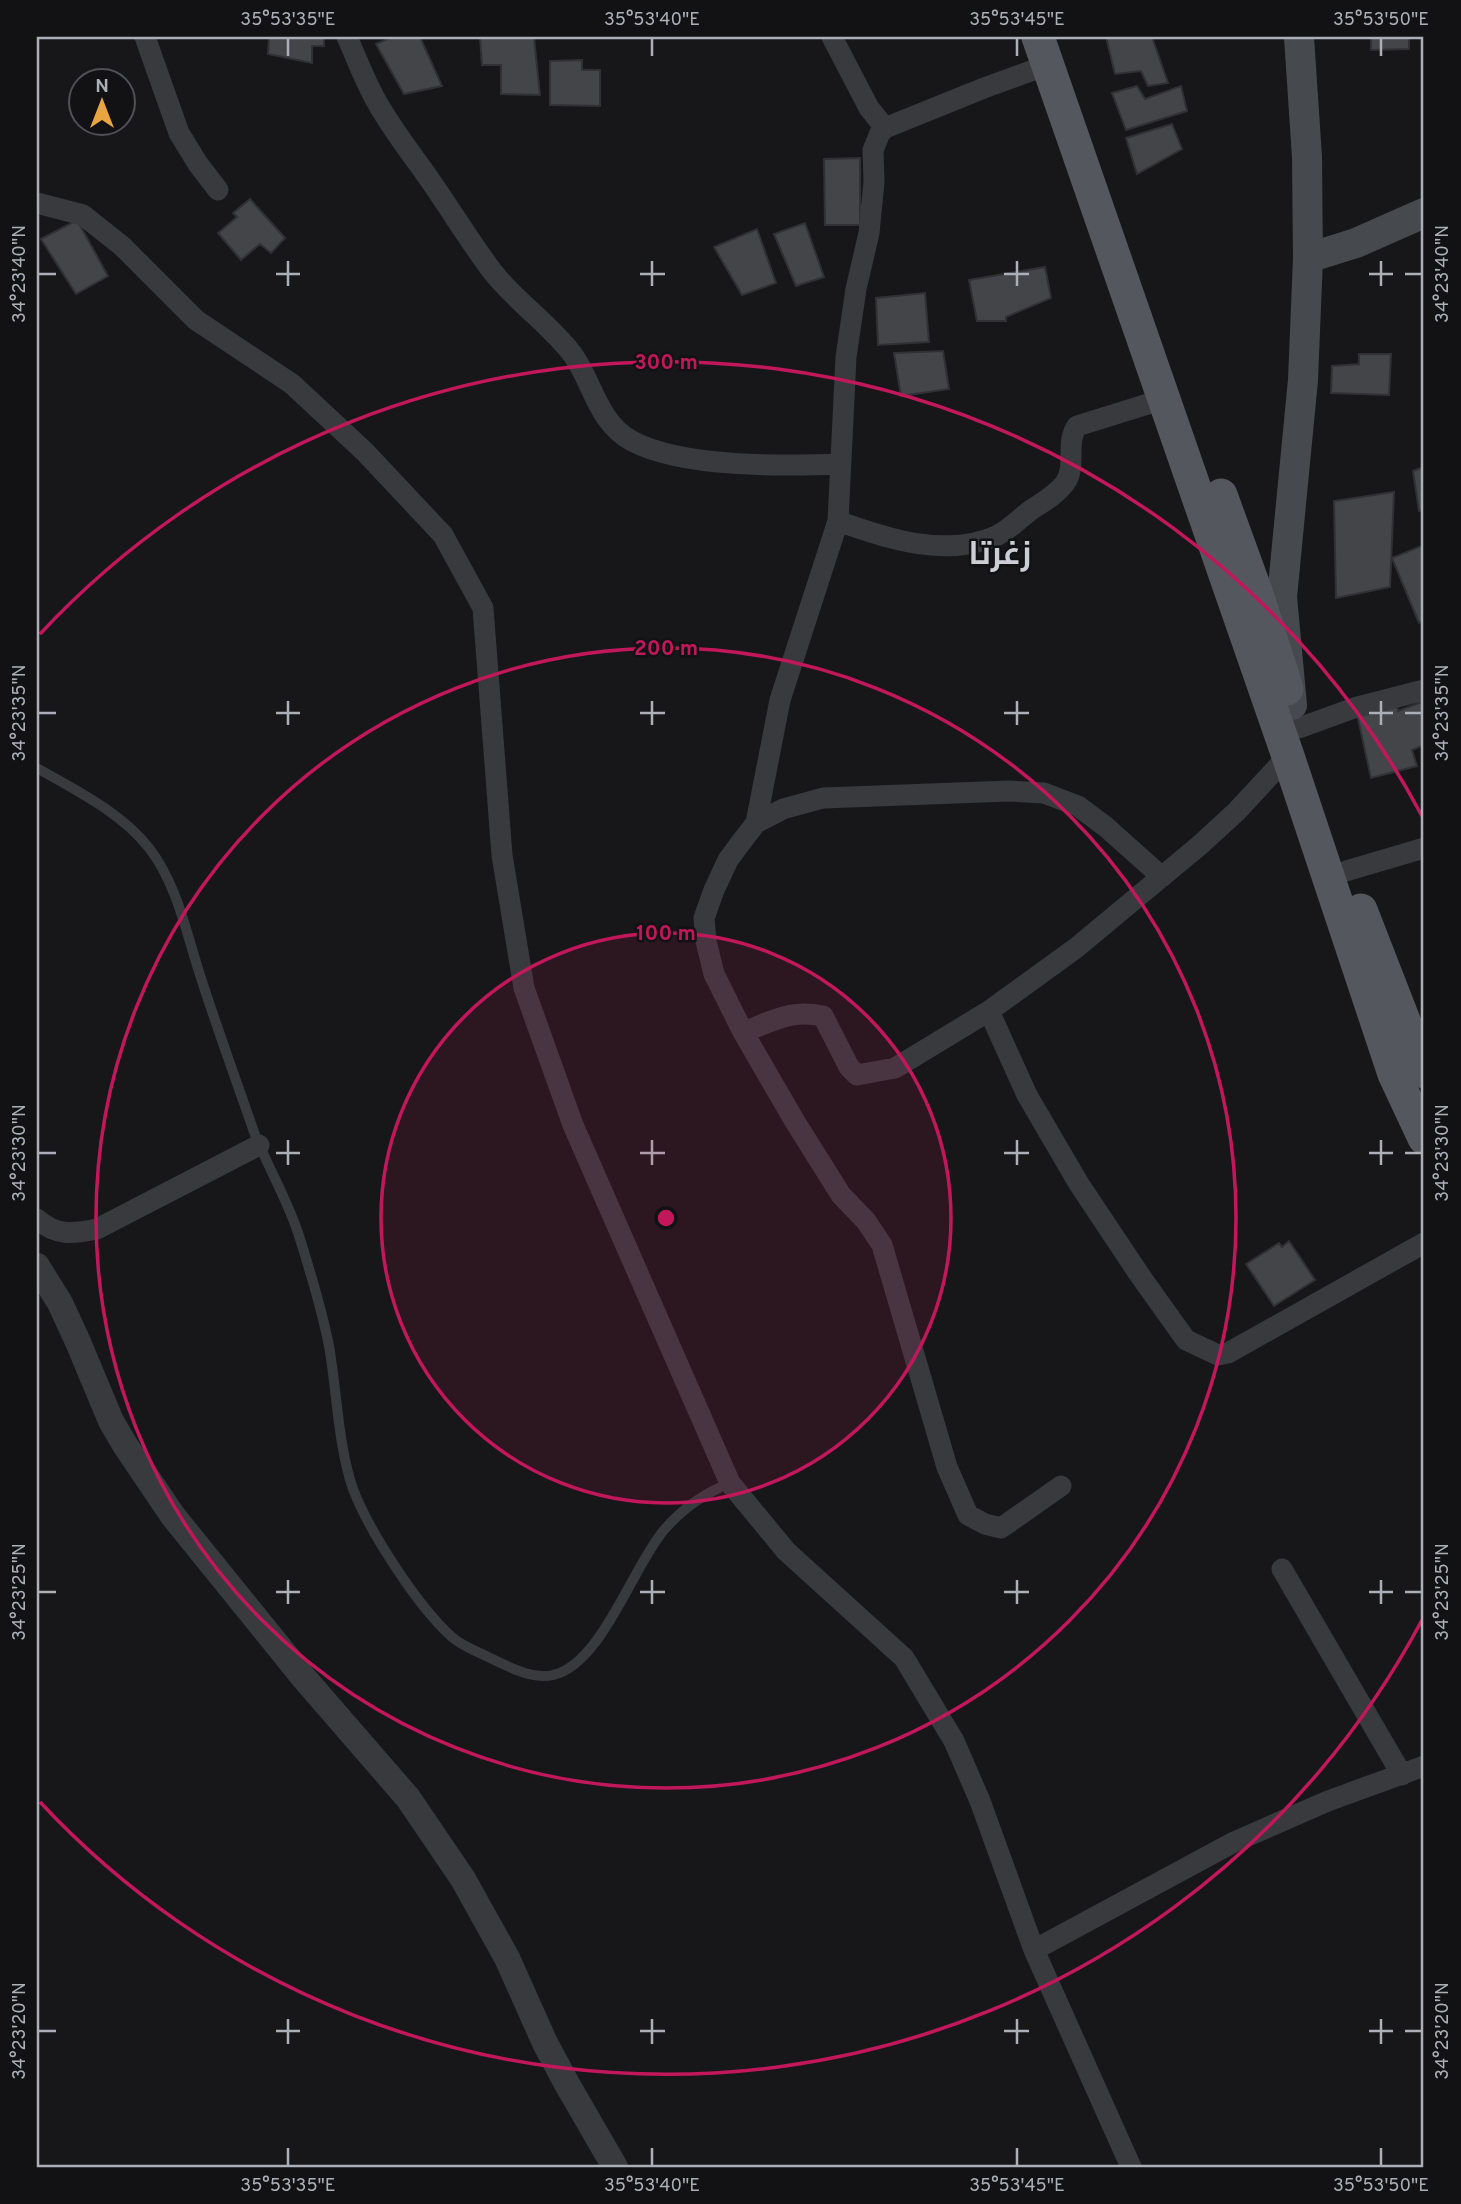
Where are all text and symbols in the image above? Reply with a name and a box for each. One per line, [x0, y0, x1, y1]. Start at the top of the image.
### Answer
text: 35°53'35"E [240, 9, 336, 32]
text: 35°53'40"E [604, 9, 700, 32]
text: 35°53'45"E [969, 9, 1065, 32]
text: 35°53'50"E [1333, 9, 1429, 32]
north arrow [66, 66, 136, 136]
text: N [95, 75, 109, 99]
text: 34°23'40"N [9, 225, 32, 323]
text: 34°23'40"N [1432, 225, 1455, 323]
text: 300 m [634, 350, 698, 377]
district label: زغرتا [969, 536, 1031, 576]
text: 200 m [634, 636, 698, 663]
text: 34°23'35"N [9, 664, 32, 762]
text: 34°23'35"N [1432, 664, 1455, 762]
text: 100 m [636, 921, 696, 948]
text: 34°23'30"N [9, 1104, 32, 1202]
text: 34°23'30"N [1432, 1104, 1455, 1202]
centre of rings [654, 1206, 678, 1230]
text: 34°23'25"N [9, 1543, 32, 1641]
text: 34°23'25"N [1432, 1543, 1455, 1641]
text: 34°23'20"N [9, 1982, 32, 2080]
text: 34°23'20"N [1432, 1982, 1455, 2080]
text: 35°53'35"E [240, 2175, 336, 2198]
text: 35°53'40"E [604, 2175, 700, 2198]
text: 35°53'45"E [969, 2175, 1065, 2198]
text: 35°53'50"E [1333, 2175, 1429, 2198]

